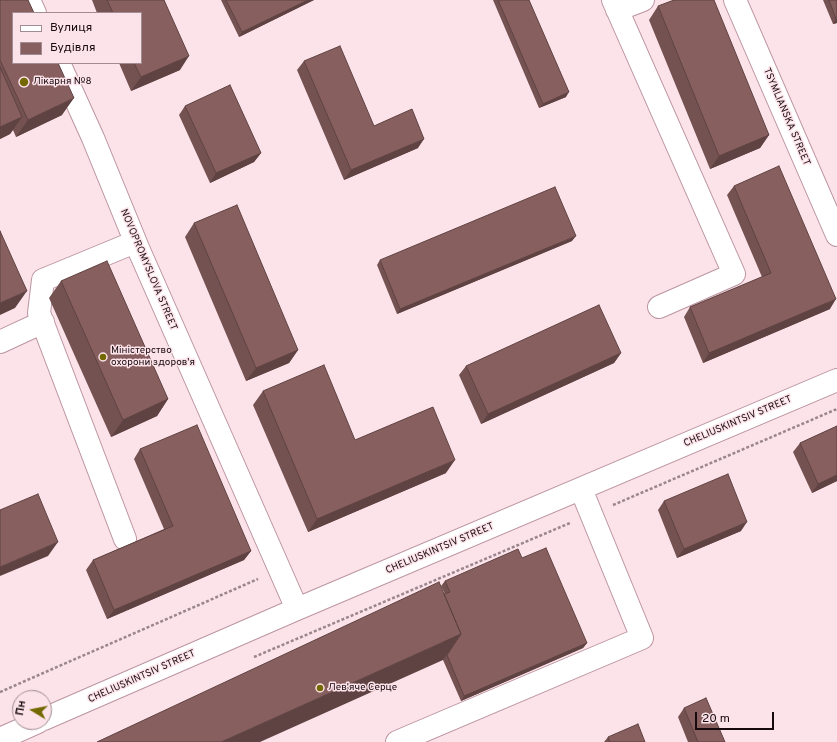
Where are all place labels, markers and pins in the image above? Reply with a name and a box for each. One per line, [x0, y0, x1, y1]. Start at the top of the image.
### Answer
marker: Лікарня №8 [18, 76, 30, 88]
place label: Лікарня №8 [33, 76, 92, 88]
place label: Міністерство охорони здоров'я [111, 345, 195, 368]
marker: Міністерство охорони здоров'я [98, 352, 108, 362]
place label: Лев'яче Серце [328, 682, 397, 694]
marker: Лев'яче Серце [315, 683, 325, 693]

